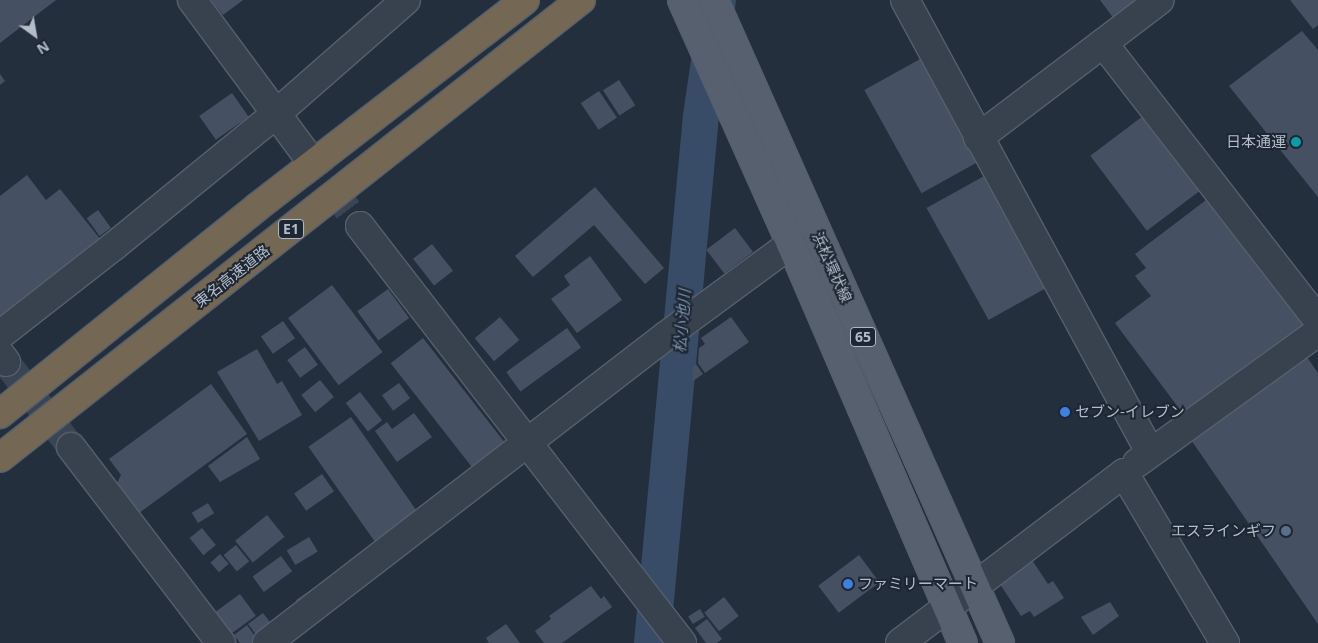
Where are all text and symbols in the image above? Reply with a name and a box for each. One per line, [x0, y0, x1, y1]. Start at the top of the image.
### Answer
north arrow [10, 10, 60, 60]
text: N [33, 37, 53, 59]
place label: 日本通運 [1226, 133, 1286, 151]
marker: 日本通運 [1290, 136, 1302, 148]
road number: E1 [277, 218, 305, 240]
street label: 浜松環状線 [809, 229, 855, 305]
street label: 東名高速道路 [191, 241, 273, 311]
water label: 松小池川 [670, 288, 694, 354]
road number: 65 [849, 326, 877, 348]
place label: セブン-イレブン [1075, 403, 1185, 421]
marker: セブン-イレブン [1059, 406, 1071, 418]
place label: エスラインギフ [1171, 522, 1276, 540]
marker: エスラインギフ [1280, 525, 1292, 537]
place label: ファミリーマート [858, 575, 978, 593]
marker: ファミリーマート [842, 578, 854, 590]

